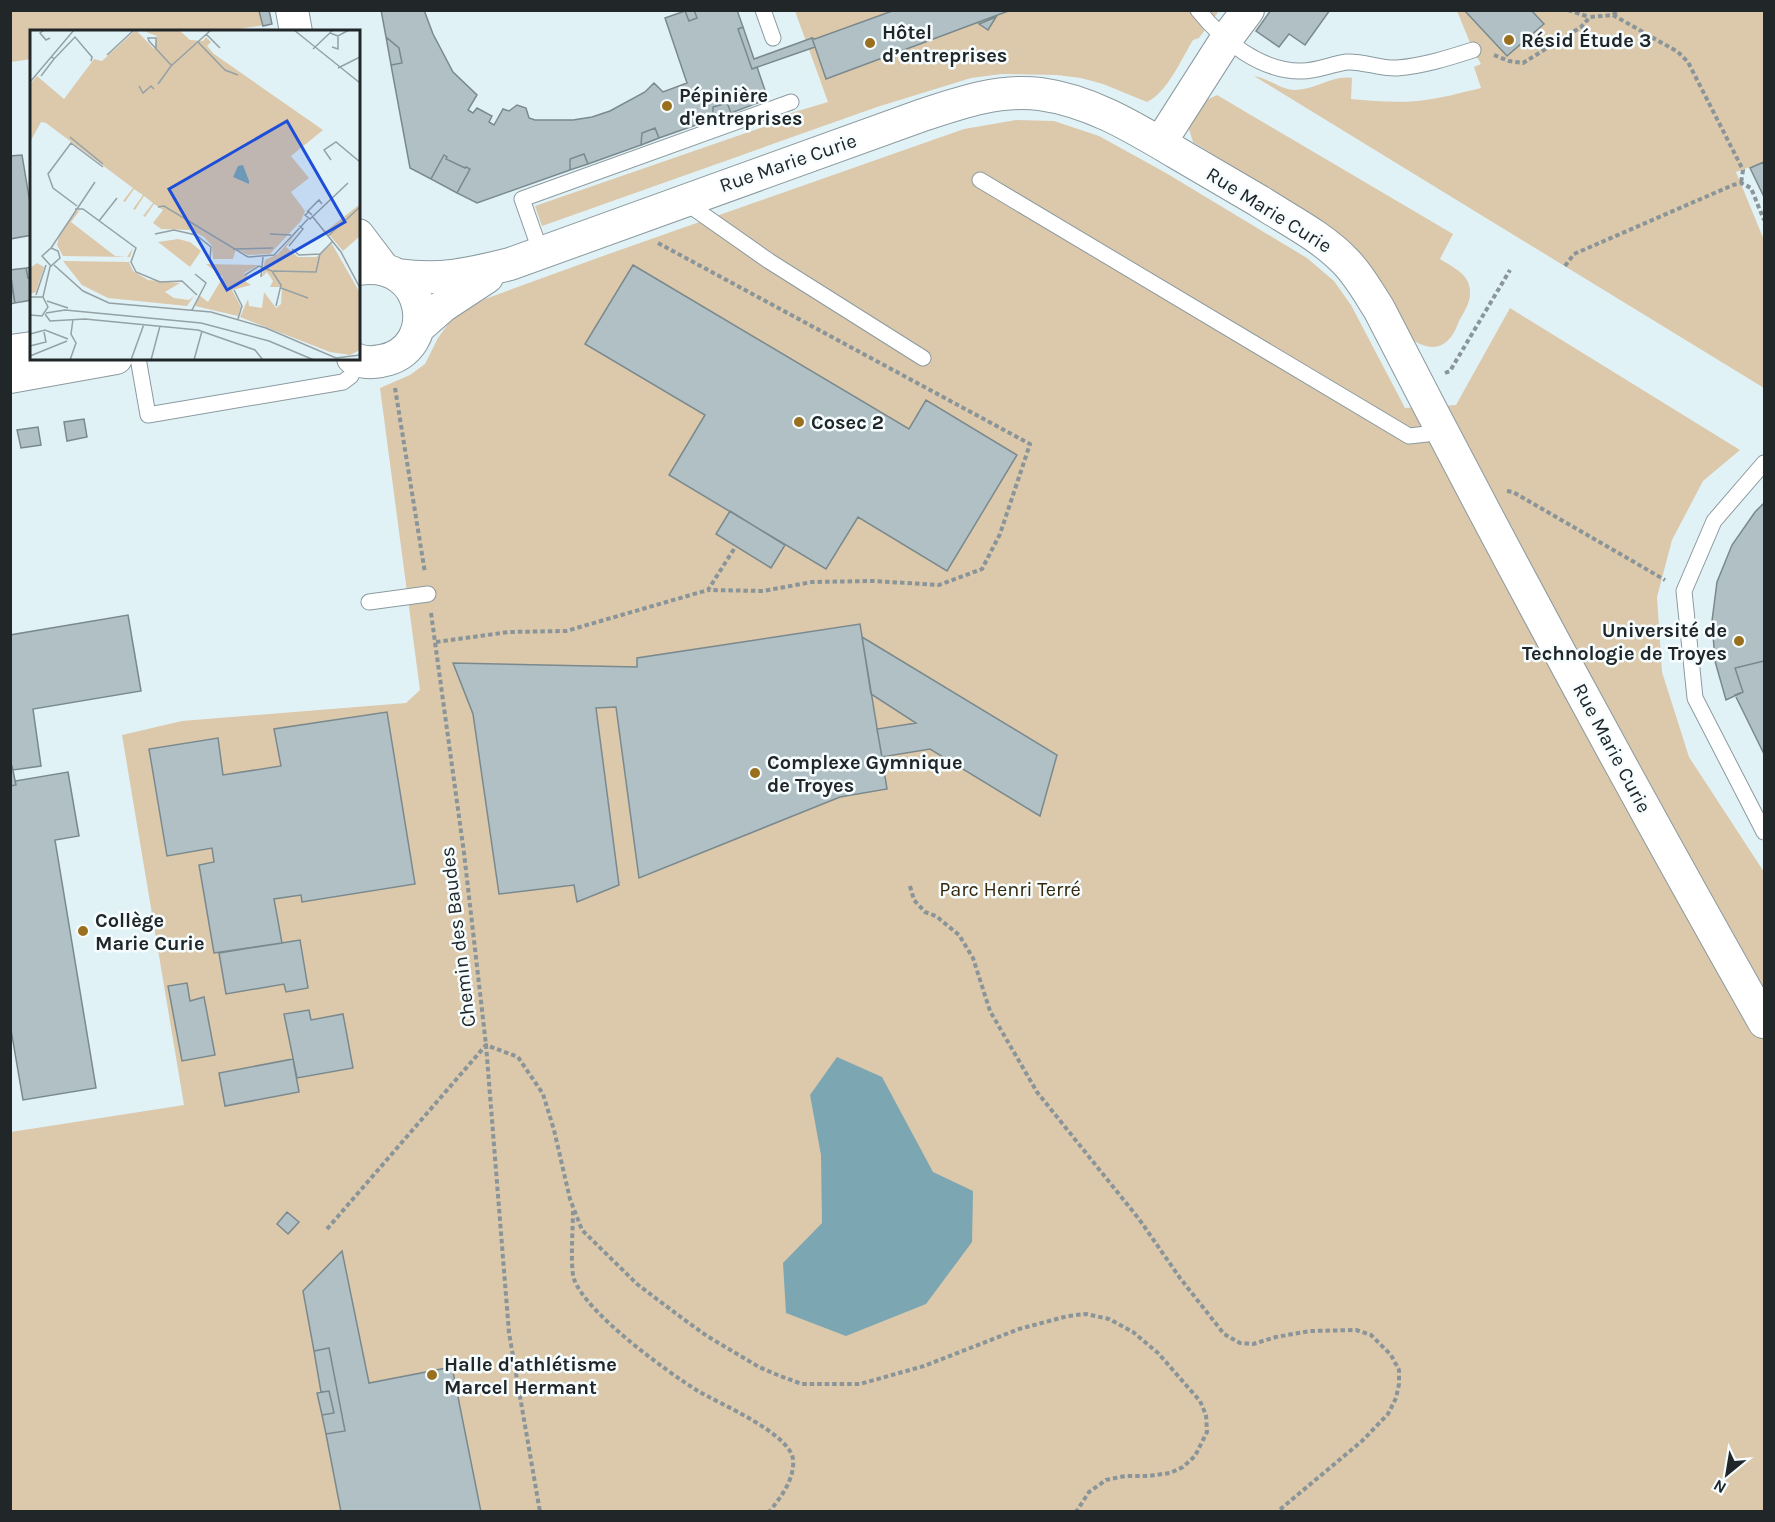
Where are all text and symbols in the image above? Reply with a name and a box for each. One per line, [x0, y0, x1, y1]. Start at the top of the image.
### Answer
place label: Hôtel d’entreprises [882, 21, 1007, 67]
place label: Résid Étude 3 [1521, 27, 1651, 52]
inset map [30, 30, 360, 360]
marker: Résid Étude 3 [1502, 33, 1516, 47]
marker: Hôtel d’entreprises [863, 36, 877, 50]
place label: Pépinière d'entreprises [679, 84, 803, 130]
marker: Pépinière d'entreprises [660, 99, 674, 113]
street label: Rue Marie Curie [716, 129, 860, 197]
street label: Rue Marie Curie [1202, 162, 1336, 258]
place label: Cosec 2 [811, 411, 884, 434]
marker: Cosec 2 [792, 415, 806, 429]
place label: Université de Technologie de Troyes [1522, 619, 1727, 665]
marker: Université de Technologie de Troyes [1732, 634, 1746, 648]
street label: Rue Marie Curie [1568, 679, 1656, 817]
place label: Complexe Gymnique de Troyes [767, 751, 963, 797]
marker: Complexe Gymnique de Troyes [748, 766, 762, 780]
street label: Chemin des Baudes [436, 845, 480, 1029]
park label: Parc Henri Terré [939, 878, 1081, 901]
place label: Collège Marie Curie [95, 909, 204, 955]
marker: Collège Marie Curie [76, 924, 90, 938]
place label: Halle d'athlétisme Marcel Hermant [444, 1353, 617, 1399]
marker: Halle d'athlétisme Marcel Hermant [425, 1368, 439, 1382]
north arrow [1697, 1444, 1757, 1504]
text: N [1710, 1475, 1729, 1498]

